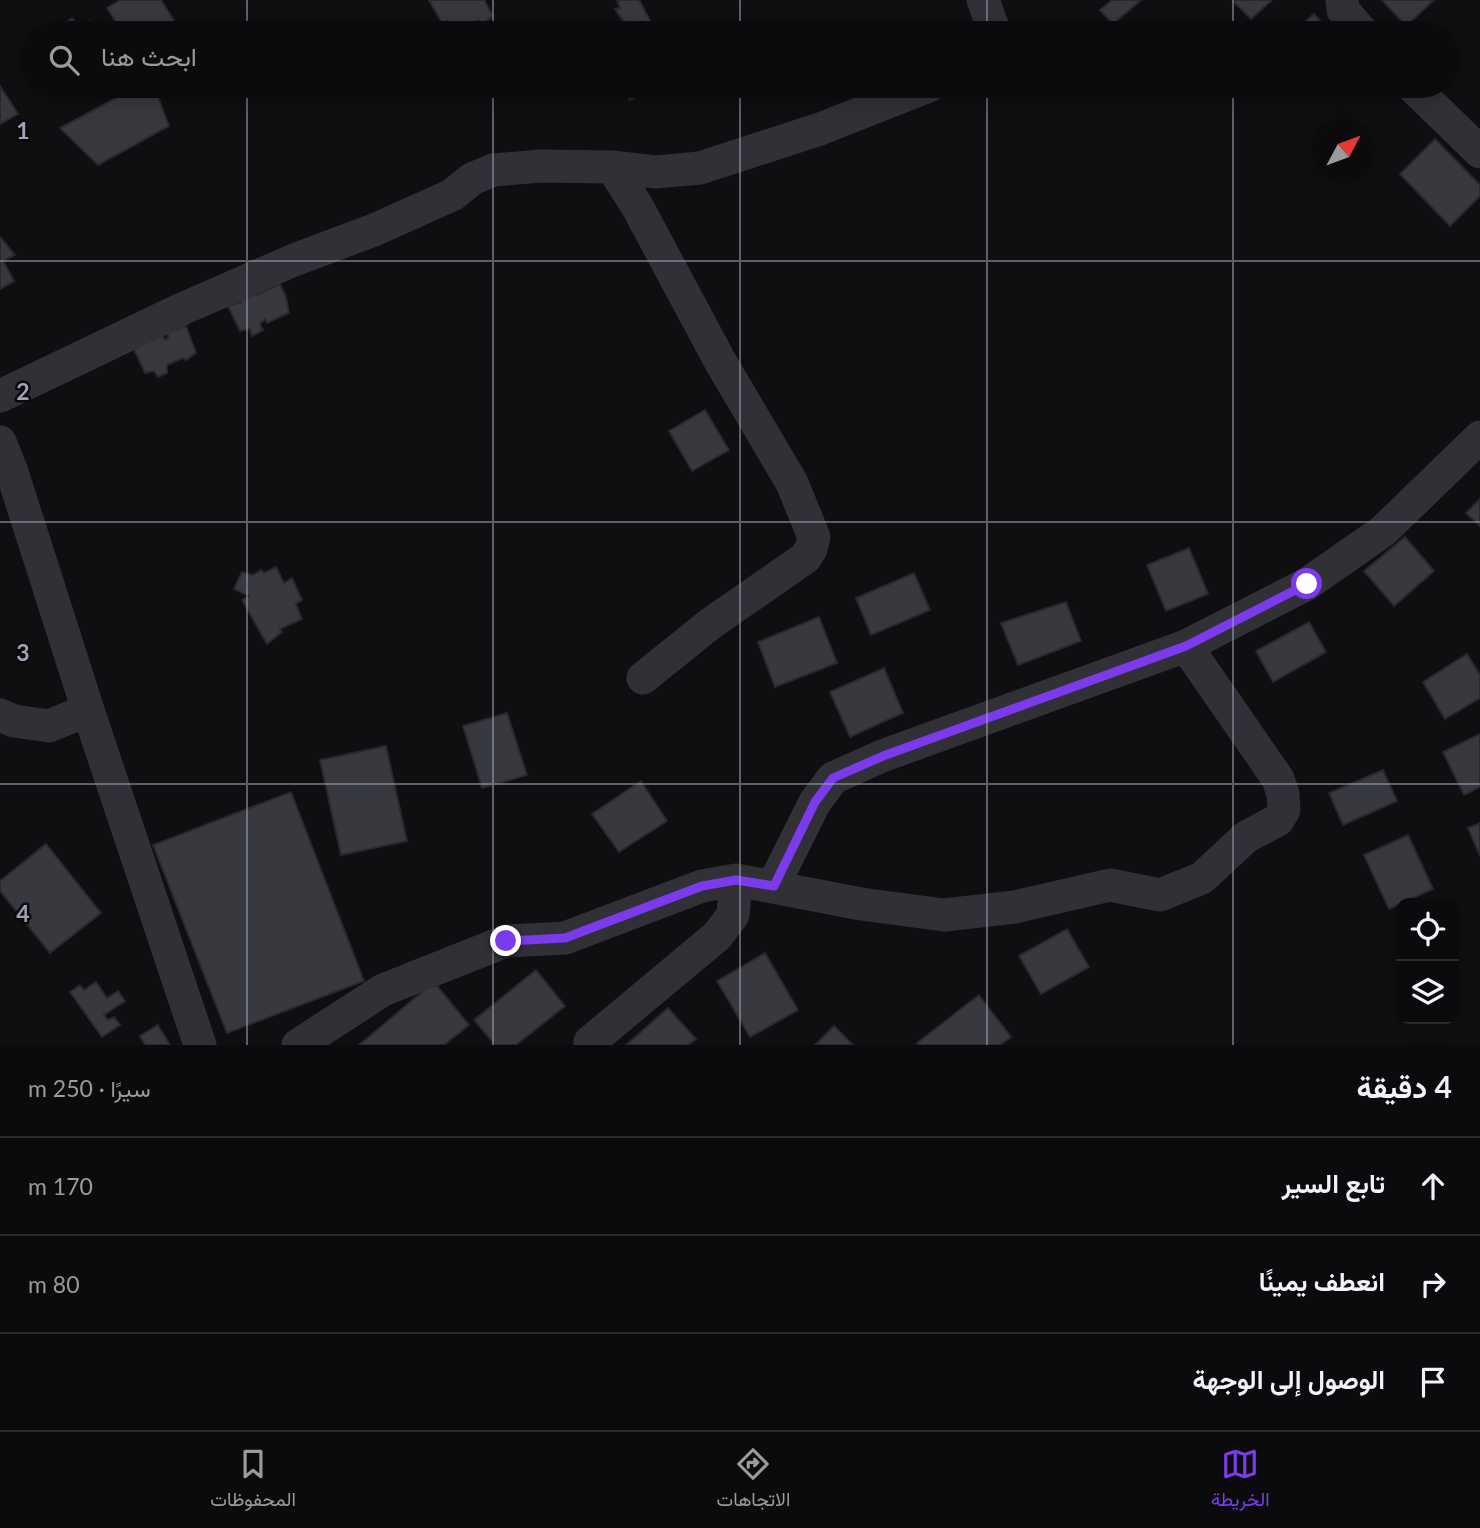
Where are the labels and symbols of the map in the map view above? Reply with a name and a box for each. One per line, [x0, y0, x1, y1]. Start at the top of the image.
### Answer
text: 1 [16, 116, 30, 144]
north arrow [1312, 119, 1375, 182]
text: 2 [16, 377, 30, 405]
route start [1291, 568, 1322, 599]
text: 3 [16, 638, 30, 666]
text: 4 [16, 899, 30, 927]
route end [490, 925, 521, 956]

